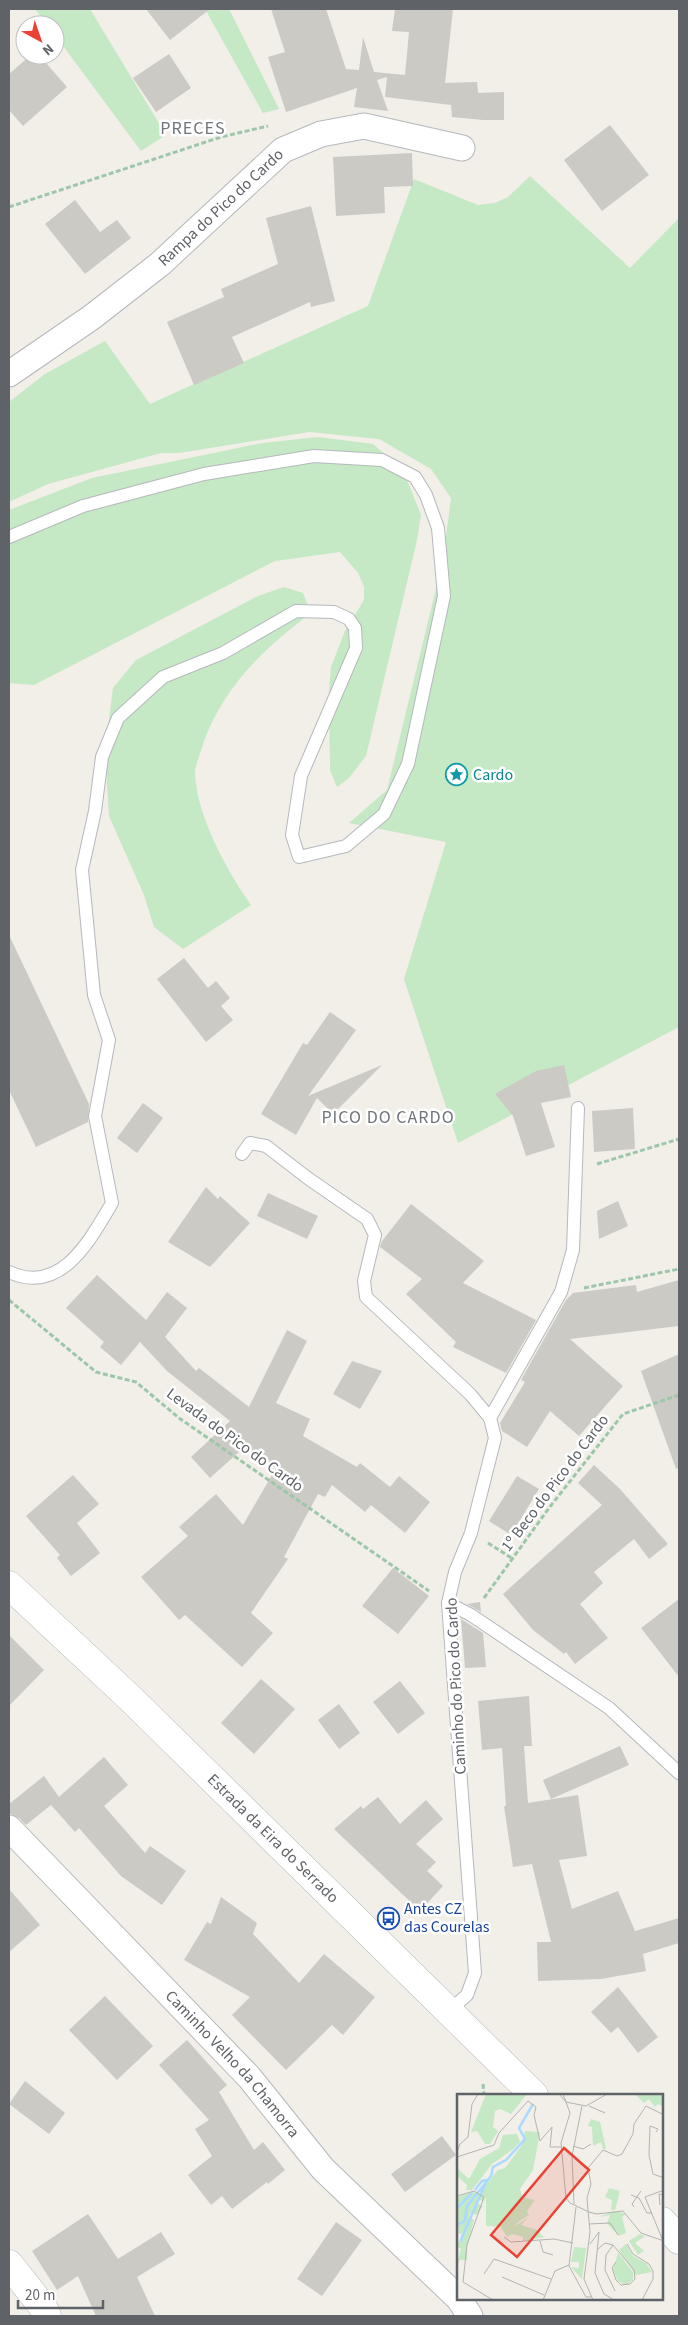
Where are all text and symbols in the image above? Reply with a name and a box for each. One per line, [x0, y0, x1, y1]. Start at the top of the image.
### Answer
north arrow [15, 15, 65, 65]
text: N [38, 39, 58, 60]
district label: PRECES [160, 116, 226, 141]
street label: Rampa do Pico do Cardo [153, 144, 289, 271]
place icon: Cardo [445, 763, 469, 787]
place label: Cardo [473, 764, 513, 786]
district label: PICO DO CARDO [321, 1105, 455, 1130]
street label: Levada do Pico do Cardo [162, 1383, 308, 1497]
street label: 1º Beco do Pico do Cardo [496, 1410, 614, 1556]
street label: Caminho do Pico do Cardo [440, 1597, 472, 1775]
street label: Estrada da Eira do Serrado [202, 1769, 344, 1908]
place label: Antes CZ das Courelas [404, 1898, 490, 1938]
bus stop icon: Antes CZ das Courelas [376, 1906, 400, 1930]
street label: Caminho Velho da Chamorra [160, 1985, 304, 2142]
inset map [457, 2094, 663, 2300]
scale bar [18, 2278, 102, 2310]
text: 20 m [25, 2285, 55, 2306]

